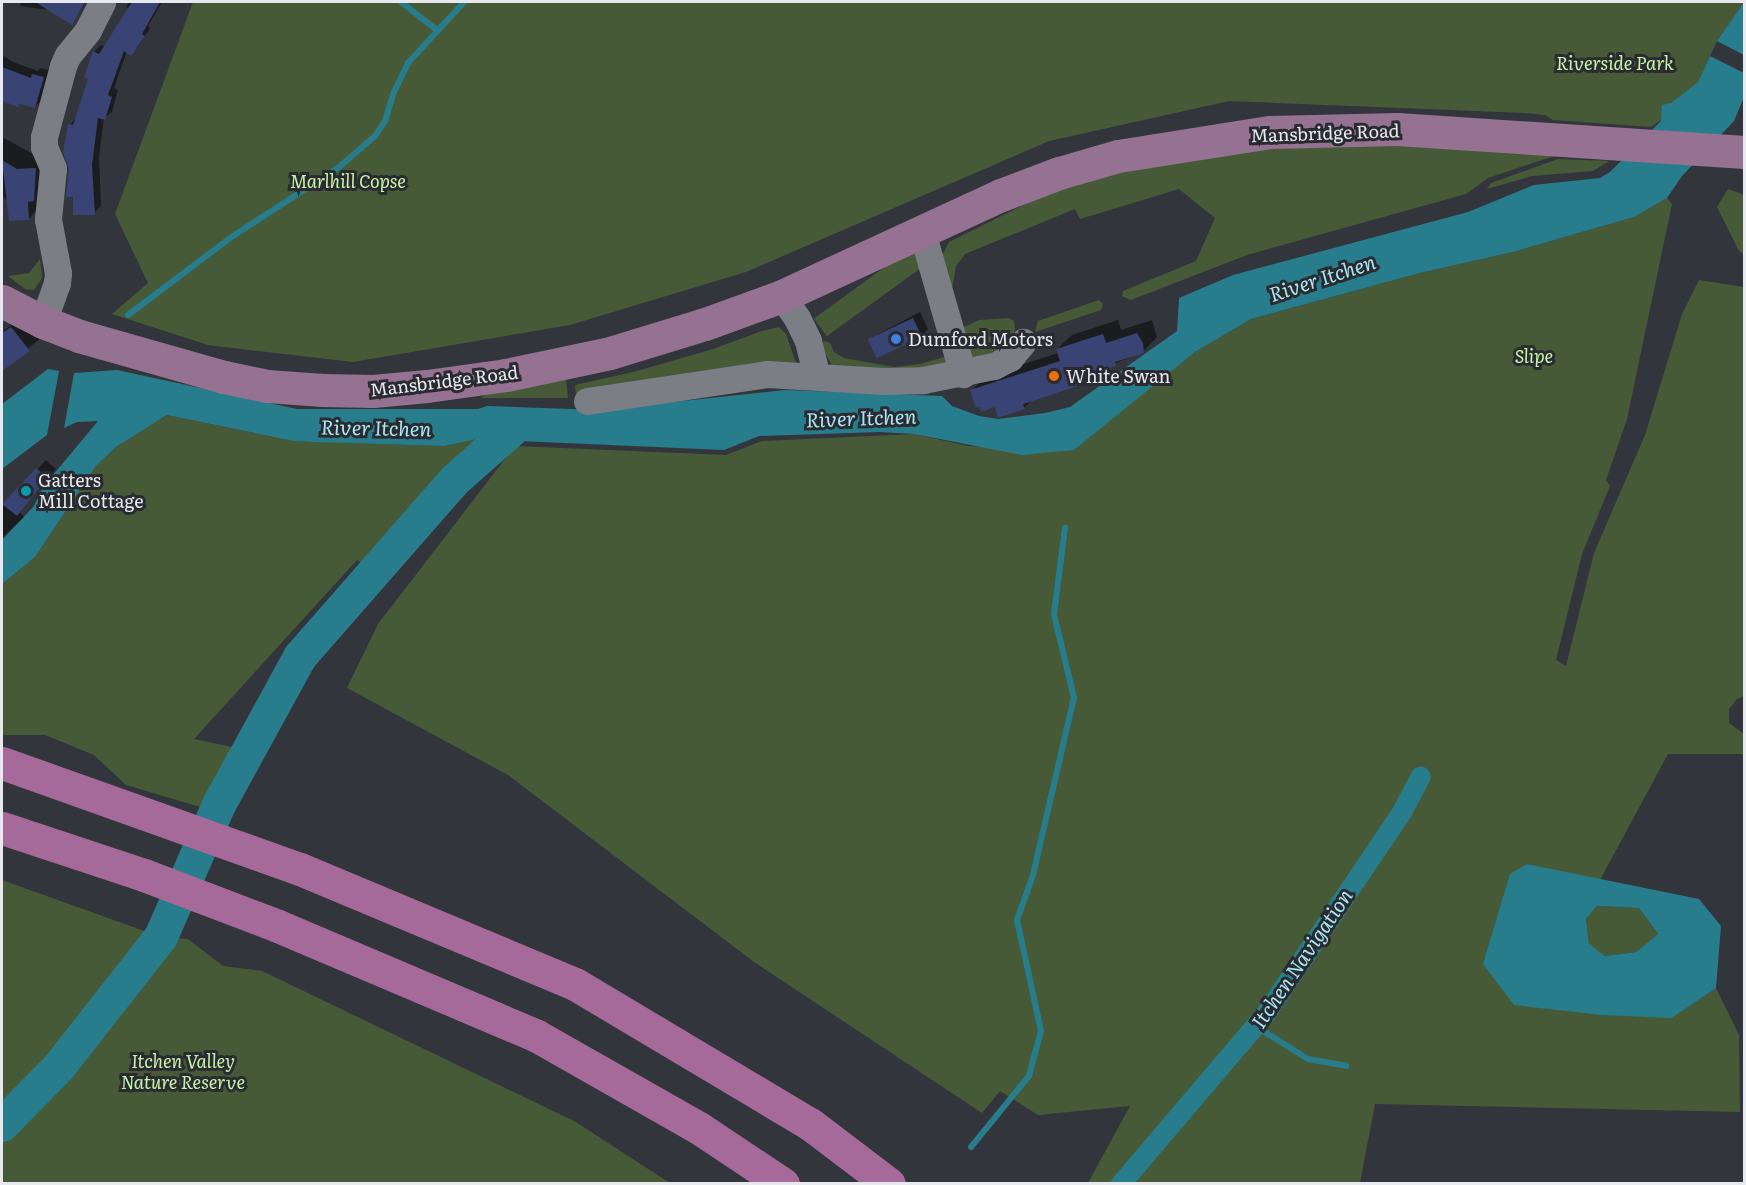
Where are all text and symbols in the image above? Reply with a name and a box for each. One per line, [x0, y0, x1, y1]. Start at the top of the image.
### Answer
park label: Riverside Park [1556, 52, 1674, 74]
street label: Mansbridge Road [1250, 120, 1400, 146]
park label: Marlhill Copse [290, 170, 406, 192]
water label: River Itchen [1266, 249, 1378, 305]
place label: Dumford Motors [908, 328, 1053, 350]
marker: Dumford Motors [889, 332, 903, 346]
park label: Slipe [1515, 345, 1553, 367]
street label: Mansbridge Road [369, 361, 519, 401]
place label: White Swan [1066, 365, 1170, 387]
marker: White Swan [1047, 369, 1061, 383]
water label: River Itchen [805, 403, 917, 431]
water label: River Itchen [321, 414, 431, 440]
place label: Gatters Mill Cottage [38, 470, 143, 512]
marker: Gatters Mill Cottage [19, 484, 33, 498]
water label: Itchen Navigation [1246, 884, 1356, 1032]
park label: Itchen Valley Nature Reserve [121, 1051, 245, 1094]

